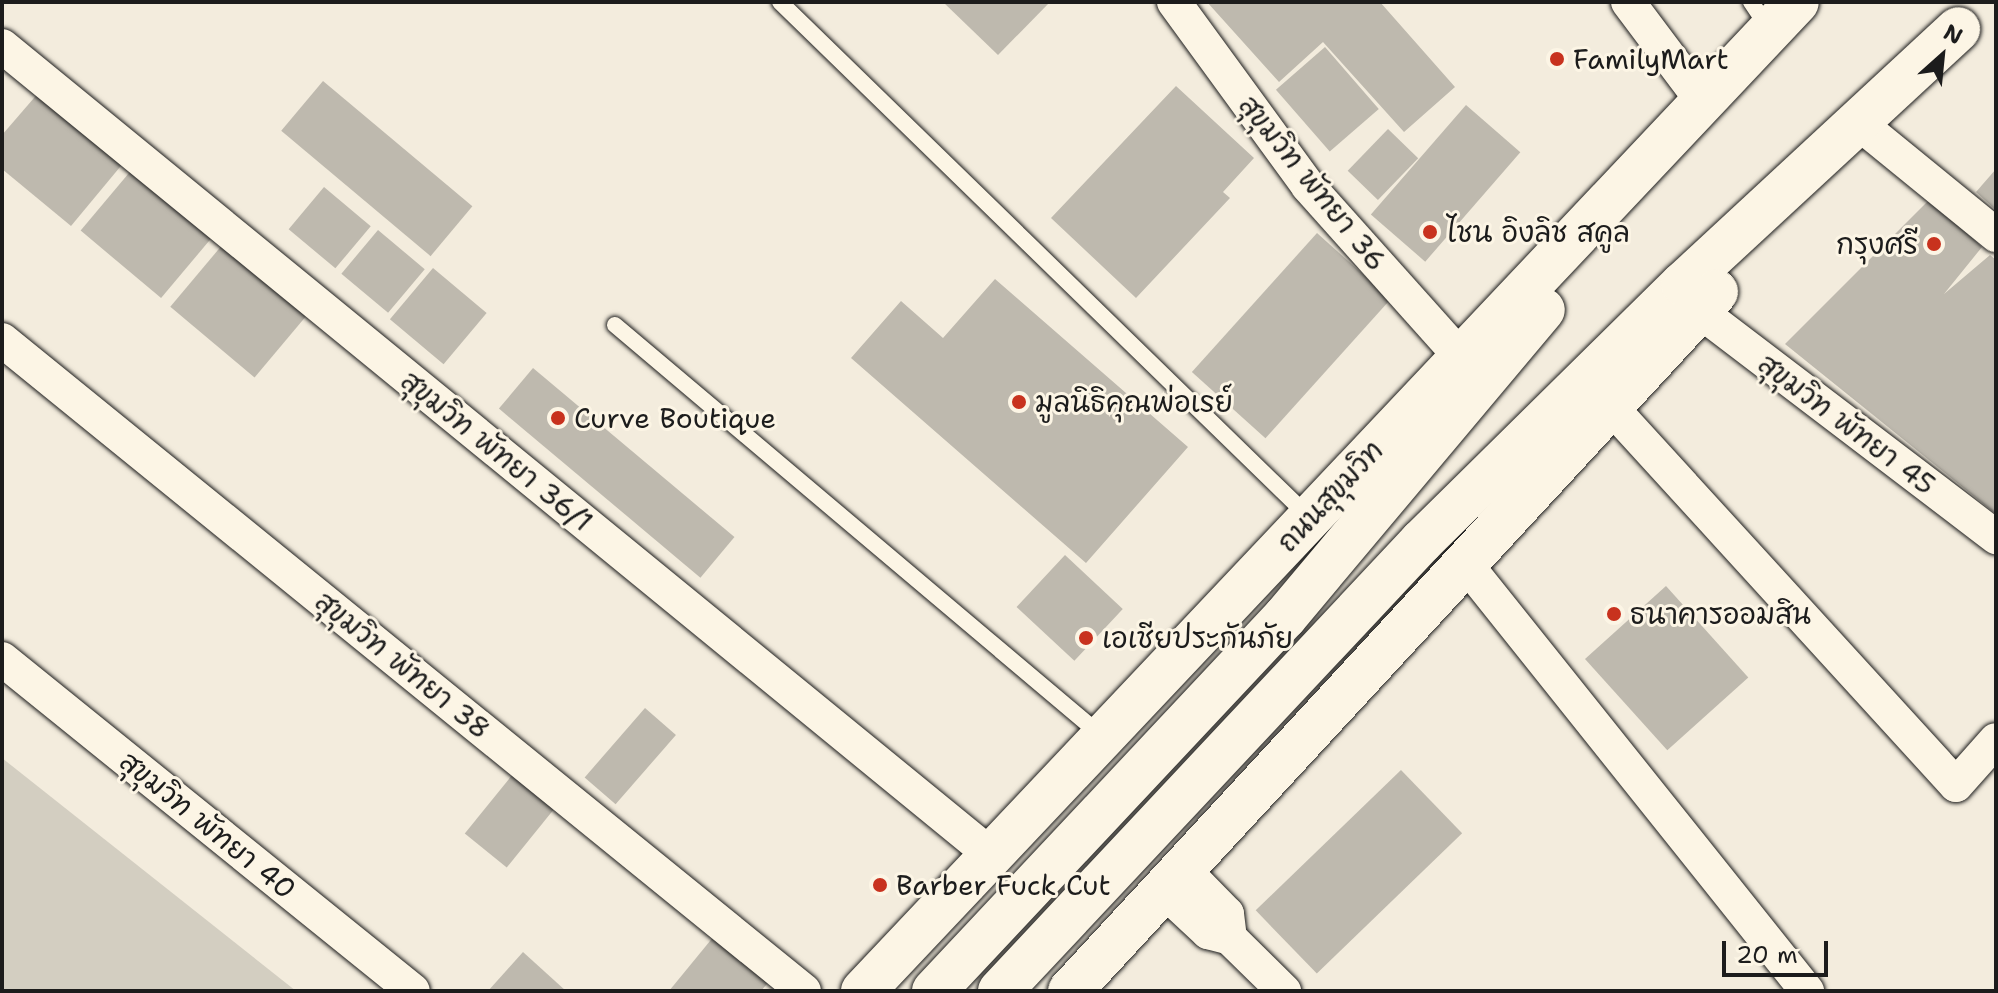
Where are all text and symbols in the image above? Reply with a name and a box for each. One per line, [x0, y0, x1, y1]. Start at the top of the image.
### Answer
north arrow [1902, 16, 1982, 96]
text: N [1939, 17, 1967, 51]
place label: FamilyMart [1573, 42, 1729, 76]
marker: FamilyMart [1548, 50, 1566, 68]
street label: สุขุมวิท พัทยา 36 [1232, 89, 1394, 277]
place label: ไชน อิงลิช สคูล [1446, 215, 1630, 249]
marker: ไชน อิงลิช สคูล [1421, 223, 1439, 241]
place label: กรุงศรี [1836, 227, 1918, 261]
marker: กรุงศรี [1925, 235, 1943, 253]
street label: สุขุมวิท พัทยา 45 [1752, 347, 1942, 501]
street label: สุขุมวิท พัทยา 36/1 [395, 364, 599, 538]
place label: มูลนิธิคุณพ่อเรย์ [1035, 385, 1233, 419]
marker: มูลนิธิคุณพ่อเรย์ [1010, 393, 1028, 411]
place label: Curve Boutique [574, 401, 776, 435]
marker: Curve Boutique [549, 409, 567, 427]
street label: ถนนสุขุมวิท [1270, 433, 1390, 559]
street label: สุขุมวิท พัทยา 38 [309, 584, 497, 746]
place label: ธนาคารออมสิน [1630, 597, 1811, 631]
marker: ธนาคารออมสิน [1605, 605, 1623, 623]
place label: เอเชียประกันภัย [1102, 621, 1293, 655]
marker: เอเชียประกันภัย [1077, 629, 1095, 647]
street label: สุขุมวิท พัทยา 40 [114, 744, 302, 906]
place label: Barber Fuck Cut [896, 868, 1111, 902]
marker: Barber Fuck Cut [871, 876, 889, 894]
scale bar [1726, 925, 1832, 975]
text: 20 m [1736, 939, 1798, 971]

